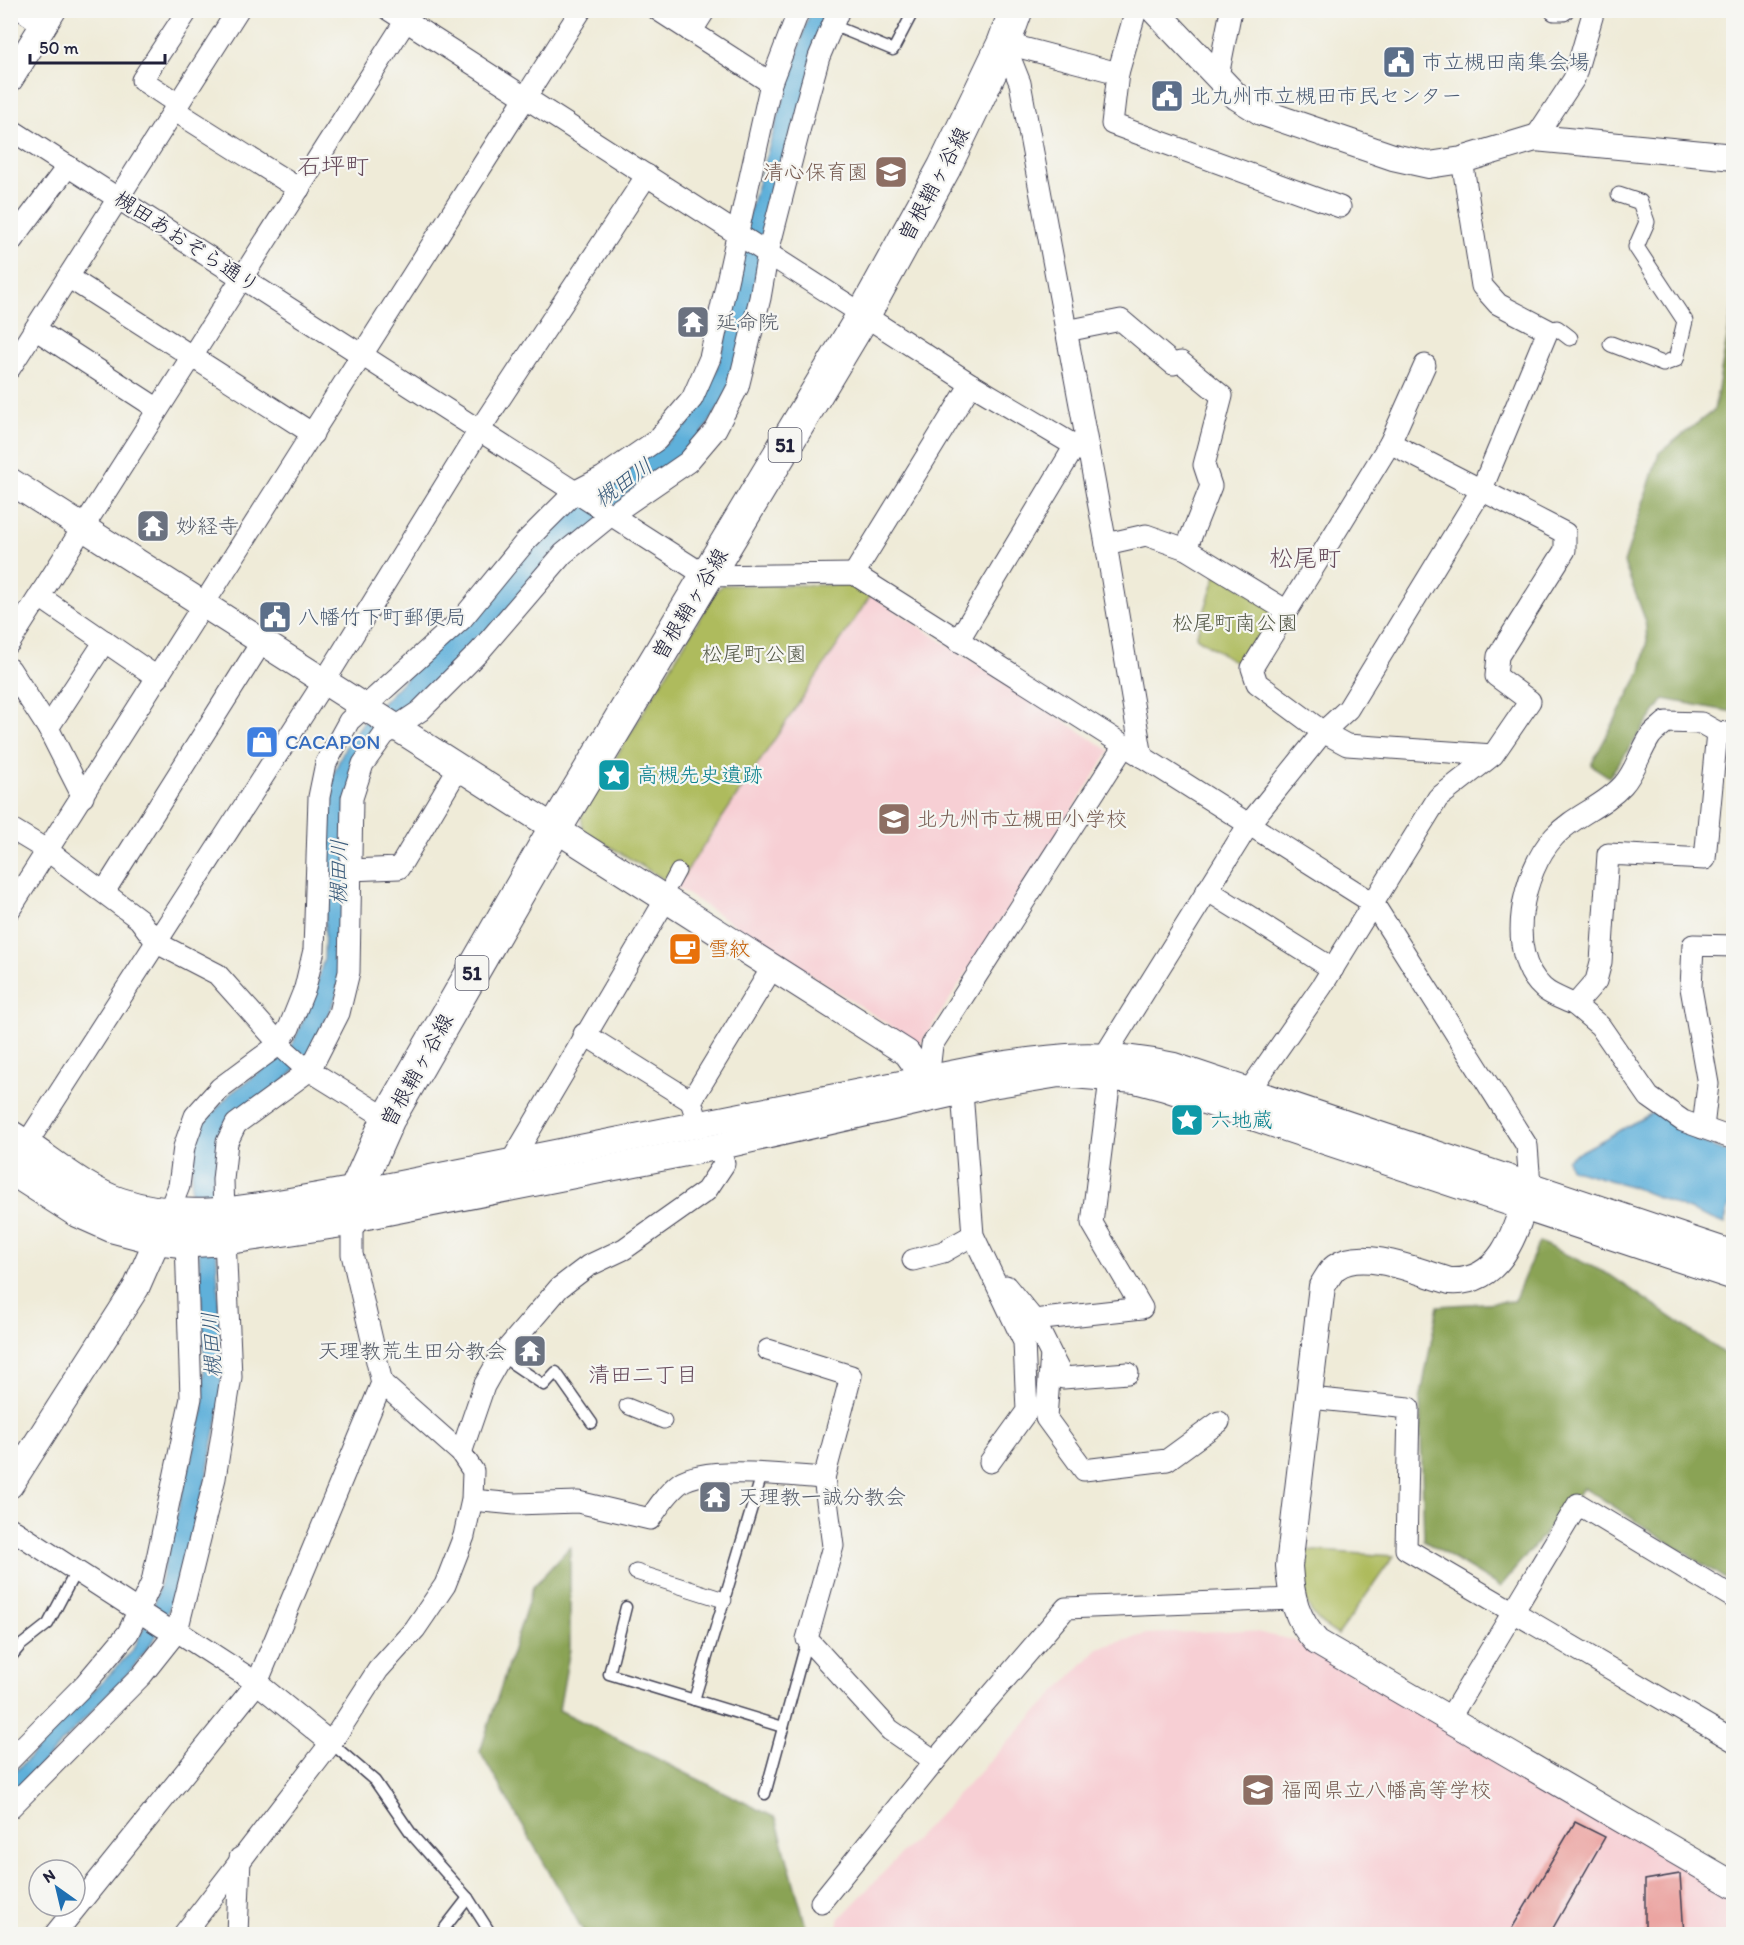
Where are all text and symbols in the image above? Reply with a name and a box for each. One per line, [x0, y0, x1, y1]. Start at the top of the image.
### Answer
scale bar [30, 27, 165, 65]
text: 50 m [39, 37, 79, 59]
public building icon: 市立槻田南集会場 [1381, 44, 1417, 80]
place label: 市立槻田南集会場 [1422, 49, 1590, 74]
public building icon: 北九州市立槻田市民センター [1149, 78, 1185, 114]
place label: 北九州市立槻田市民センター [1190, 83, 1462, 108]
street label: 曽根鞘ヶ谷線 [893, 122, 974, 245]
district label: 石坪町 [297, 151, 369, 180]
school or university icon: 清心保育園 [873, 154, 909, 190]
place label: 清心保育園 [763, 159, 868, 184]
street label: 槻田あおぞら通り [110, 185, 265, 298]
temple icon: 延命院 [675, 304, 711, 340]
place label: 延命院 [716, 309, 779, 334]
road number: 51 [768, 428, 802, 462]
water label: 槻田川 [589, 452, 658, 513]
temple icon: 妙経寺 [135, 508, 171, 544]
place label: 妙経寺 [176, 513, 239, 538]
street label: 曽根鞘ヶ谷線 [646, 543, 733, 664]
district label: 松尾町 [1269, 543, 1341, 572]
public building icon: 八幡竹下町郵便局 [257, 599, 293, 635]
place label: 八幡竹下町郵便局 [298, 604, 466, 629]
park label: 松尾町南公園 [1172, 610, 1298, 635]
park label: 松尾町公園 [702, 641, 807, 666]
shop icon: CACAPON [244, 724, 280, 760]
place label: CACAPON [285, 729, 381, 754]
place icon: 高槻先史遺跡 [596, 757, 632, 793]
place label: 高槻先史遺跡 [637, 762, 763, 787]
school or university icon: 北九州市立槻田小学校 [876, 801, 912, 837]
place label: 北九州市立槻田小学校 [917, 806, 1127, 831]
water label: 槻田川 [324, 839, 353, 905]
cafe icon: 雪紋 [667, 931, 703, 967]
place label: 雪紋 [708, 936, 750, 961]
road number: 51 [456, 956, 488, 990]
street label: 曽根鞘ヶ谷線 [375, 1009, 458, 1131]
place icon: 六地蔵 [1169, 1102, 1205, 1138]
place label: 六地蔵 [1210, 1107, 1273, 1132]
water label: 槻田川 [196, 1311, 227, 1379]
temple icon: 天理教荒生田分教会 [512, 1333, 548, 1369]
place label: 天理教荒生田分教会 [318, 1338, 507, 1363]
district label: 清田二丁目 [588, 1361, 698, 1388]
temple icon: 天理教一誠分教会 [697, 1479, 733, 1515]
place label: 天理教一誠分教会 [738, 1484, 906, 1509]
school or university icon: 福岡県立八幡高等学校 [1240, 1772, 1276, 1808]
place label: 福岡県立八幡高等学校 [1281, 1777, 1491, 1802]
north arrow [27, 1858, 87, 1918]
text: N [39, 1865, 59, 1887]

